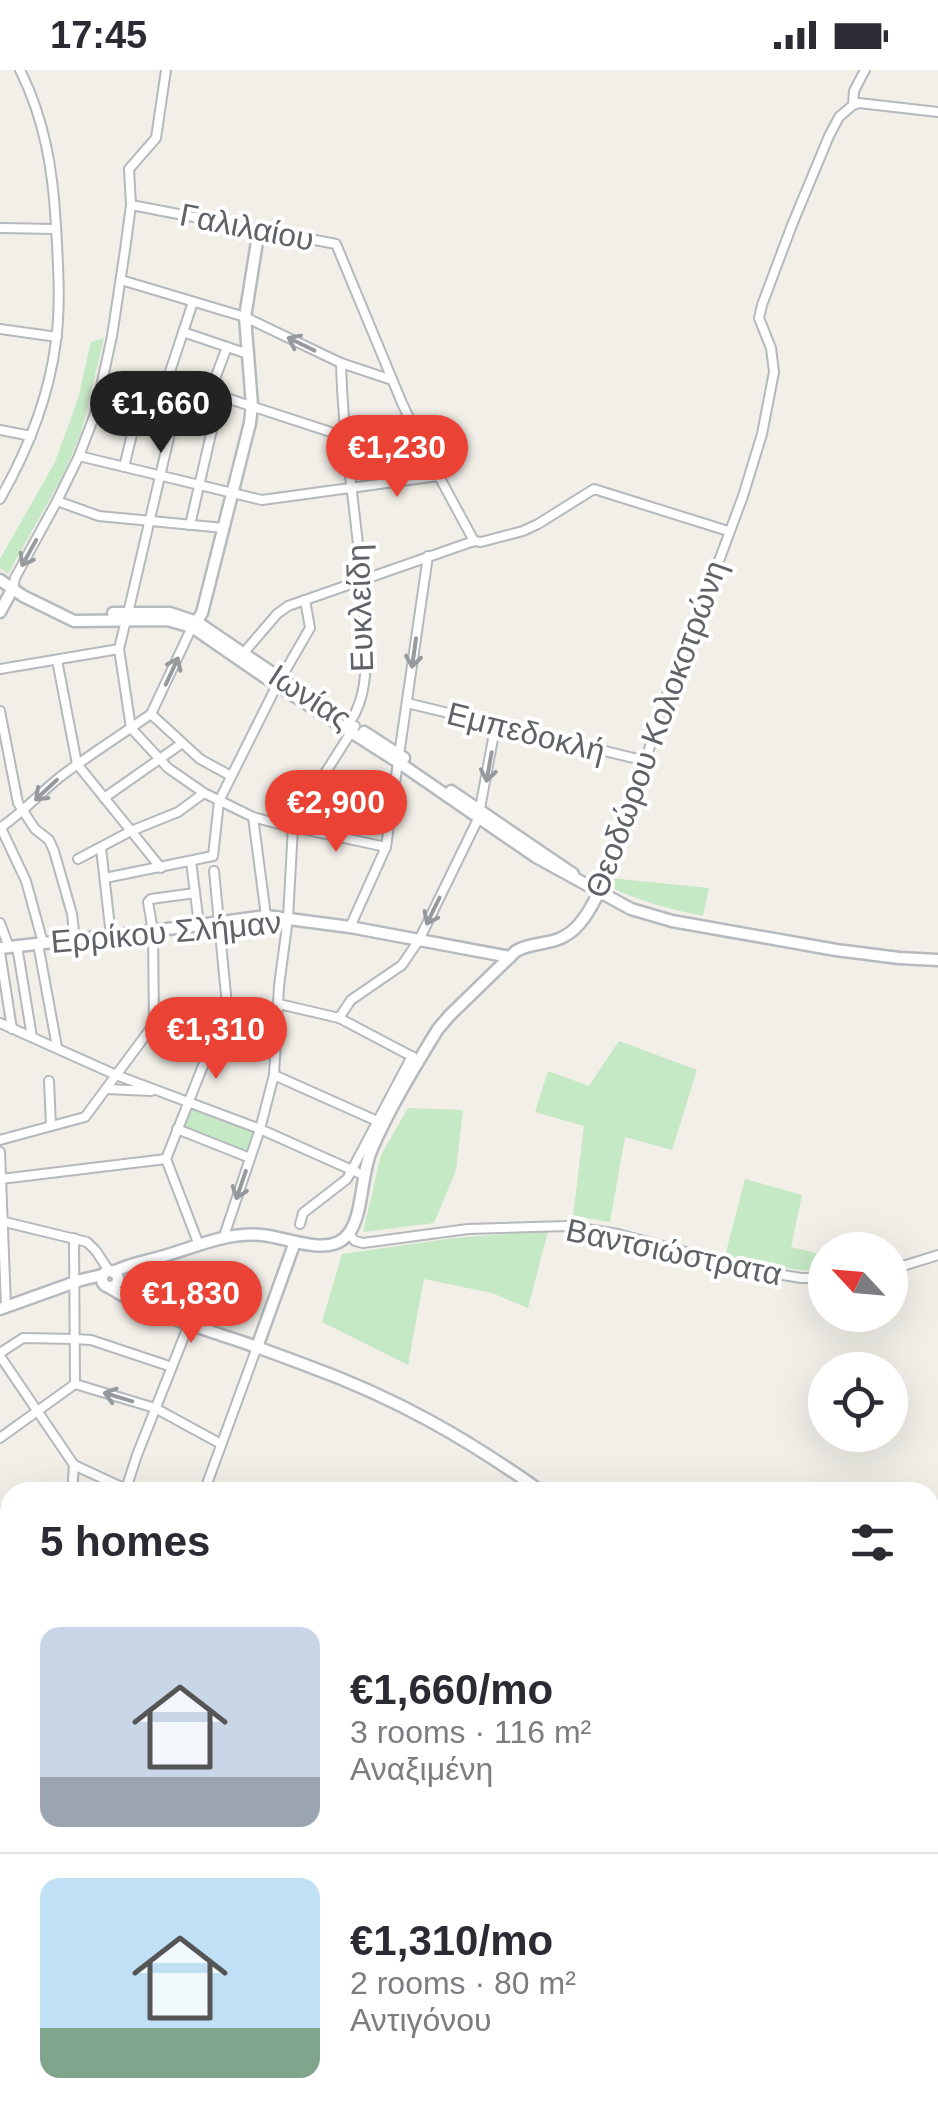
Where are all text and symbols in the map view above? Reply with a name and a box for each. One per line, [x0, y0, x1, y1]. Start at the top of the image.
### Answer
text: 17:45 [50, 14, 147, 56]
street label: Γαλιλαίου [177, 196, 317, 258]
one-way arrow [287, 334, 317, 353]
pin: €1,660 [80, 371, 242, 456]
text: €1,660 [112, 385, 210, 421]
pin: €1,230 [316, 415, 478, 500]
text: €1,230 [348, 429, 446, 465]
one-way arrow [18, 538, 38, 567]
street label: Ευκλείδη [340, 543, 380, 673]
street label: Θεοδώρου Κολοκοτρώνη [578, 555, 734, 903]
one-way arrow [405, 636, 423, 668]
one-way arrow [163, 657, 182, 687]
street label: Ιωνίας [262, 657, 358, 737]
street label: Εμπεδοκλή [443, 695, 609, 769]
one-way arrow [478, 750, 497, 782]
pin: €2,900 [255, 770, 417, 855]
one-way arrow [34, 779, 59, 802]
text: €2,900 [287, 784, 385, 820]
one-way arrow [423, 895, 442, 925]
street label: Ερρίκου Σλήμαν [49, 904, 283, 960]
pin: €1,310 [135, 997, 297, 1082]
text: €1,310 [167, 1011, 265, 1047]
one-way arrow [231, 1169, 249, 1200]
street label: Βαντσιώστρατα [563, 1212, 785, 1292]
north arrow [808, 1232, 908, 1332]
map controls [808, 1232, 908, 1452]
pin: €1,830 [110, 1261, 272, 1346]
text: €1,830 [142, 1275, 240, 1311]
button: locate [808, 1352, 908, 1452]
one-way arrow [102, 1387, 134, 1405]
icon: filters [845, 1515, 900, 1570]
text: 5 homes [40, 1518, 210, 1565]
text: €1,660/mo [350, 1666, 553, 1713]
icon: home [120, 1667, 240, 1787]
text: 3 rooms · 116 m² [350, 1714, 591, 1750]
text: Αναξιμένη [350, 1751, 493, 1787]
text: €1,310/mo [350, 1917, 553, 1964]
icon: home [120, 1918, 240, 2038]
text: 2 rooms · 80 m² [350, 1965, 576, 2001]
text: Αντιγόνου [350, 2002, 492, 2038]

